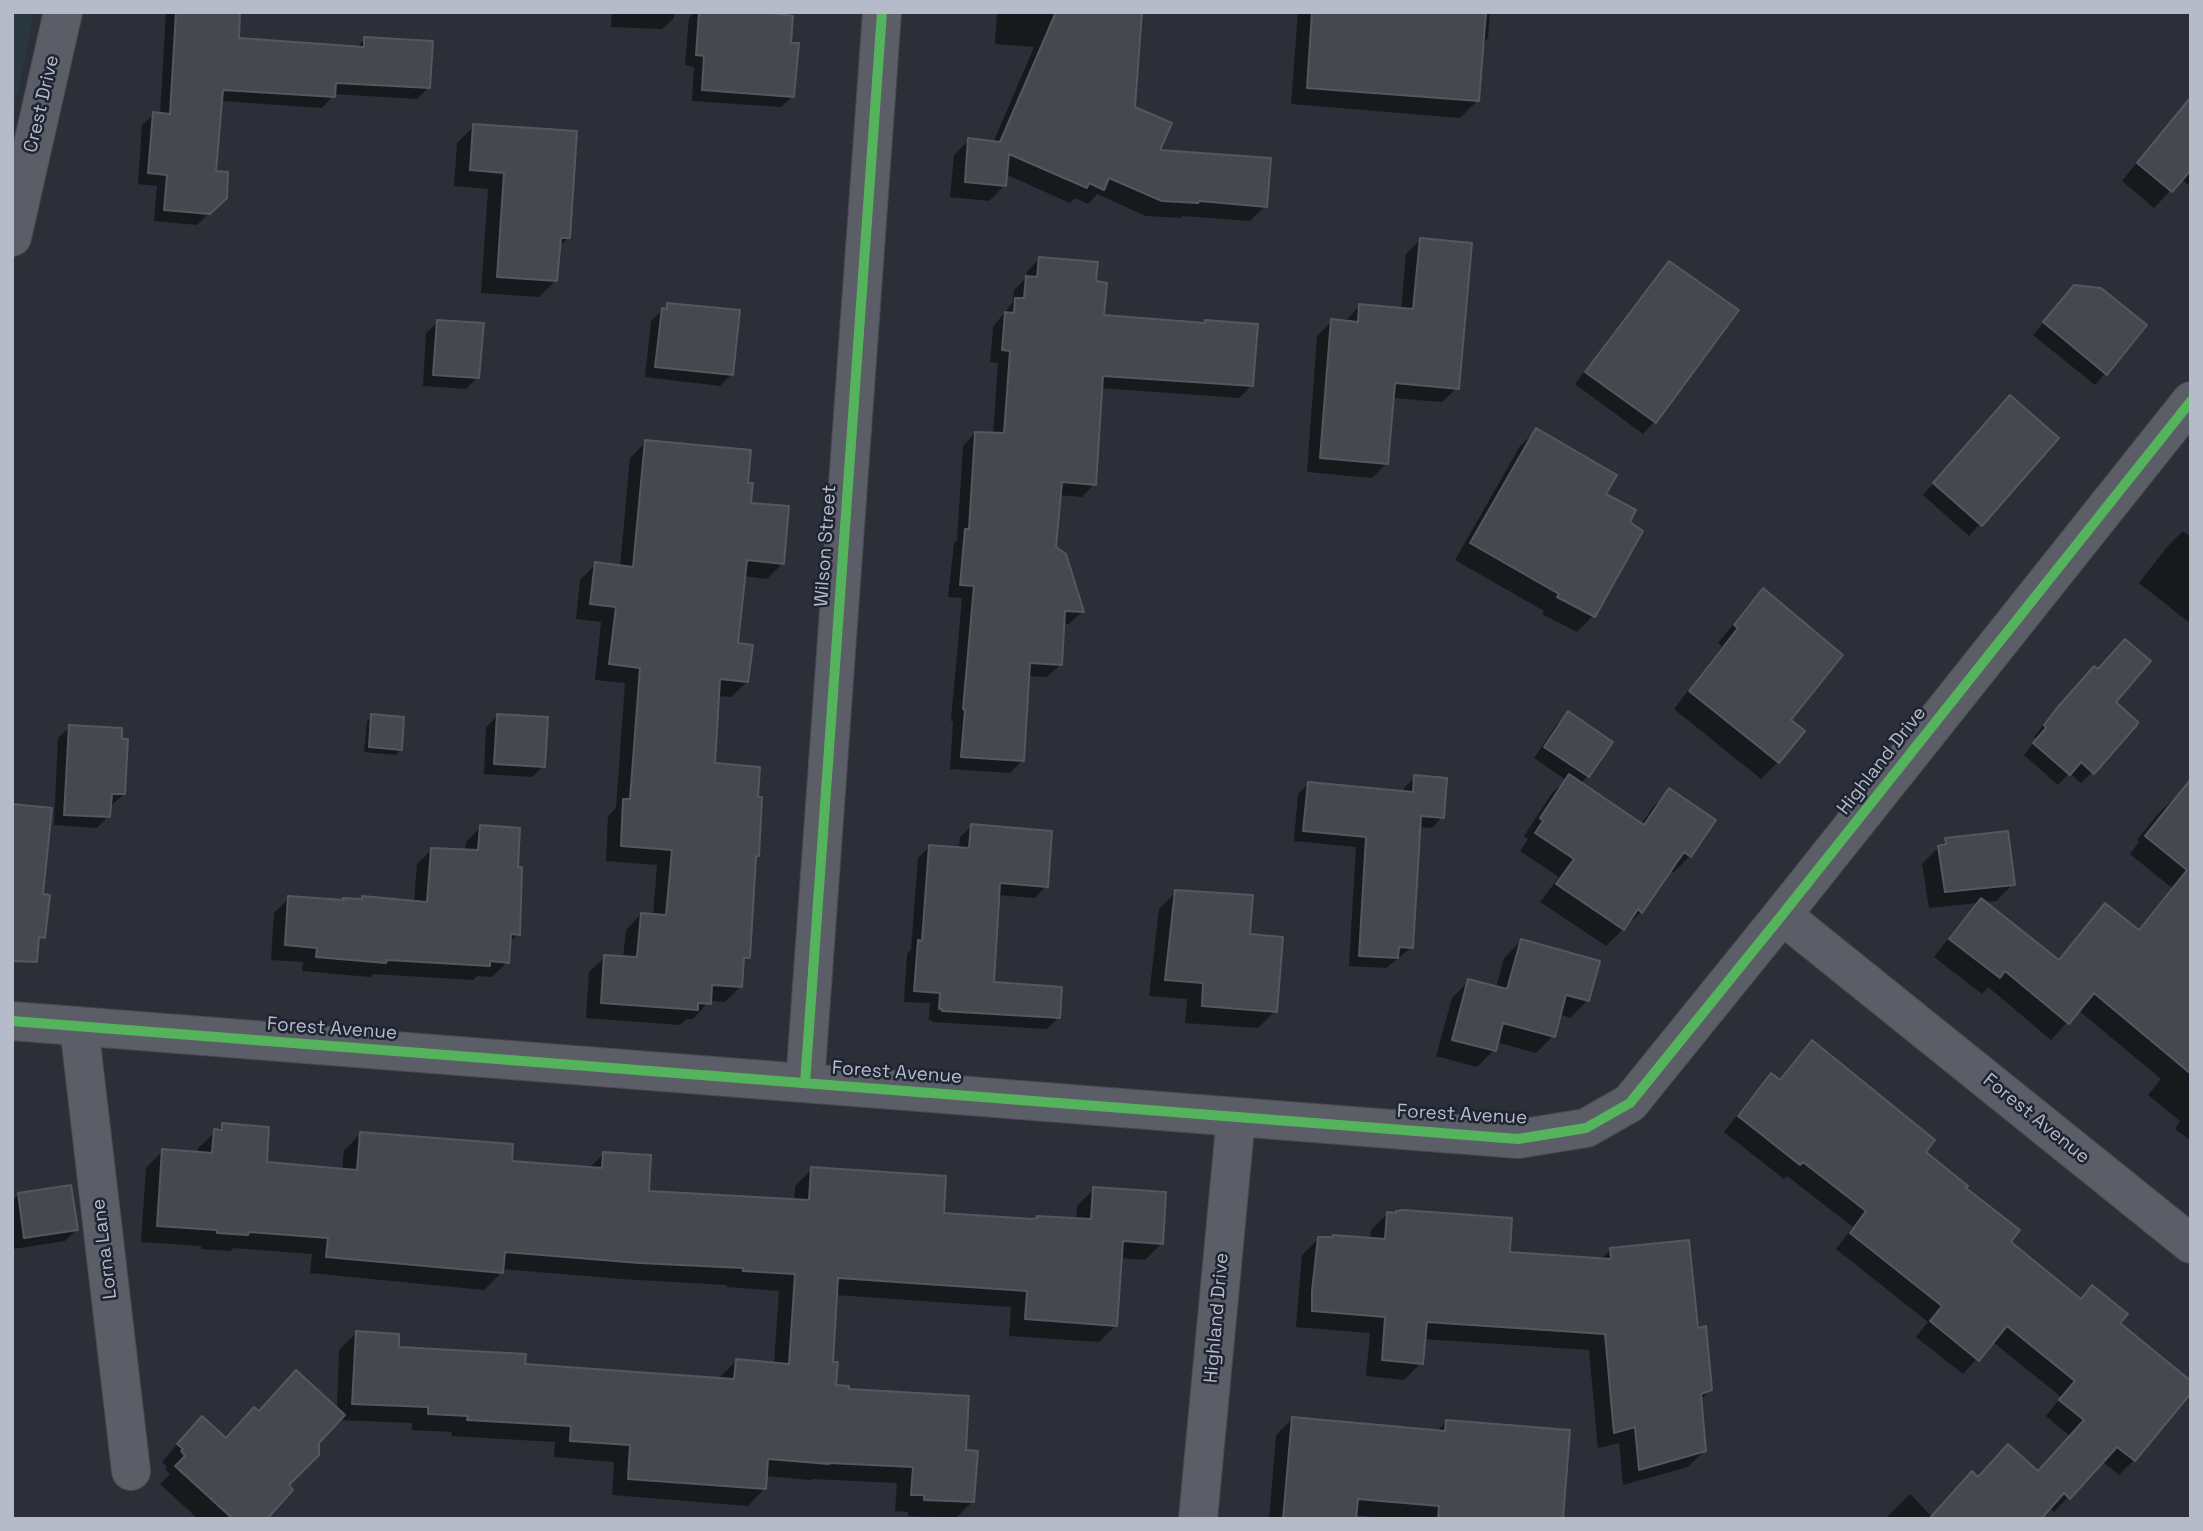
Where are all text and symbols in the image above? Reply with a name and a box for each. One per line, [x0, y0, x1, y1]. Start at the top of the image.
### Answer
street label: Crest Drive [20, 53, 64, 155]
street label: Wilson Street [810, 484, 842, 608]
street label: Highland Drive [1833, 702, 1931, 820]
street label: Forest Avenue [266, 1013, 398, 1045]
street label: Forest Avenue [831, 1057, 963, 1089]
street label: Forest Avenue [1978, 1069, 2094, 1169]
street label: Forest Avenue [1396, 1100, 1528, 1130]
street label: Lorna Lane [88, 1198, 122, 1300]
street label: Highland Drive [1200, 1252, 1234, 1384]

